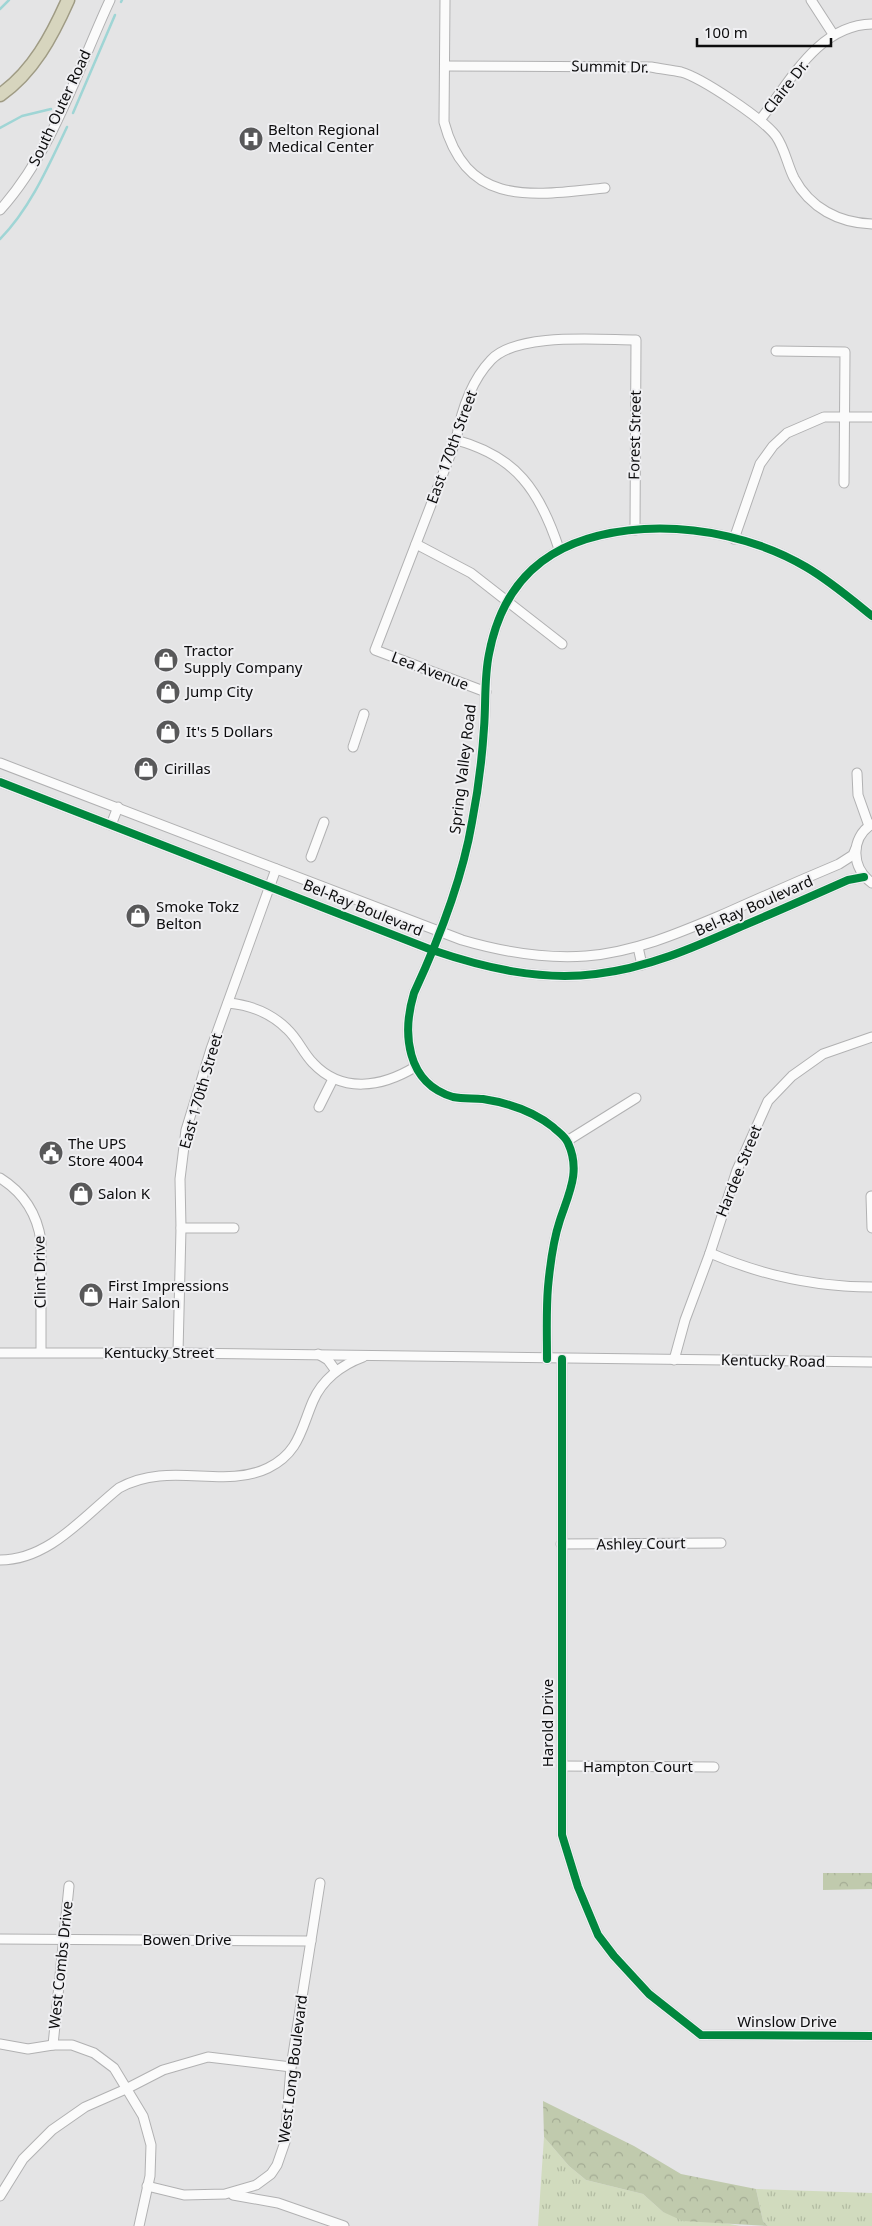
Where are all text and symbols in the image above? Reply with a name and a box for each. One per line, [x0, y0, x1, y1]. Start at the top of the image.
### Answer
scale bar [697, 15, 831, 47]
text: 100 m [704, 22, 748, 42]
street label: South Outer Road [23, 46, 95, 169]
street label: Summit Dr. [571, 55, 649, 77]
street label: Claire Dr. [758, 56, 812, 117]
place label: Belton Regional Medical Center [268, 119, 379, 156]
hospital icon: Belton Regional Medical Center [238, 126, 264, 152]
street label: East 170th Street [421, 387, 481, 506]
street label: Forest Street [623, 389, 645, 480]
place label: Tractor Supply Company [184, 640, 303, 677]
street label: Lea Avenue [389, 646, 472, 694]
shop icon: Tractor Supply Company [153, 647, 179, 673]
shop icon: Jump City [155, 679, 181, 705]
place label: Jump City [184, 681, 253, 701]
street label: Spring Valley Road [444, 703, 480, 835]
shop icon: It's 5 Dollars [155, 719, 181, 745]
place label: It's 5 Dollars [186, 721, 273, 741]
shop icon: Cirillas [133, 756, 159, 782]
place label: Cirillas [164, 758, 211, 778]
street label: Bel-Ray Boulevard [691, 870, 816, 940]
street label: Bel-Ray Boulevard [301, 874, 426, 940]
place label: Smoke Tokz Belton [156, 896, 239, 933]
shop icon: Smoke Tokz Belton [125, 903, 151, 929]
street label: East 170th Street [174, 1030, 226, 1151]
street label: Hardee Street [711, 1121, 766, 1220]
place label: The UPS Store 4004 [68, 1133, 144, 1170]
public building icon: The UPS Store 4004 [38, 1140, 64, 1166]
shop icon: Salon K [68, 1181, 94, 1207]
place label: Salon K [98, 1183, 151, 1203]
street label: Clint Drive [28, 1235, 50, 1309]
place label: First Impressions Hair Salon [108, 1275, 229, 1312]
shop icon: First Impressions Hair Salon [78, 1282, 104, 1308]
street label: Kentucky Street [104, 1342, 215, 1362]
street label: Kentucky Road [721, 1349, 825, 1371]
street label: Ashley Court [596, 1532, 686, 1554]
street label: Harold Drive [537, 1679, 557, 1767]
street label: Hampton Court [583, 1756, 694, 1776]
street label: West Combs Drive [43, 1900, 77, 2030]
street label: Bowen Drive [142, 1929, 232, 1949]
street label: West Long Boulevard [273, 1994, 311, 2144]
street label: Winslow Drive [737, 2011, 837, 2031]

